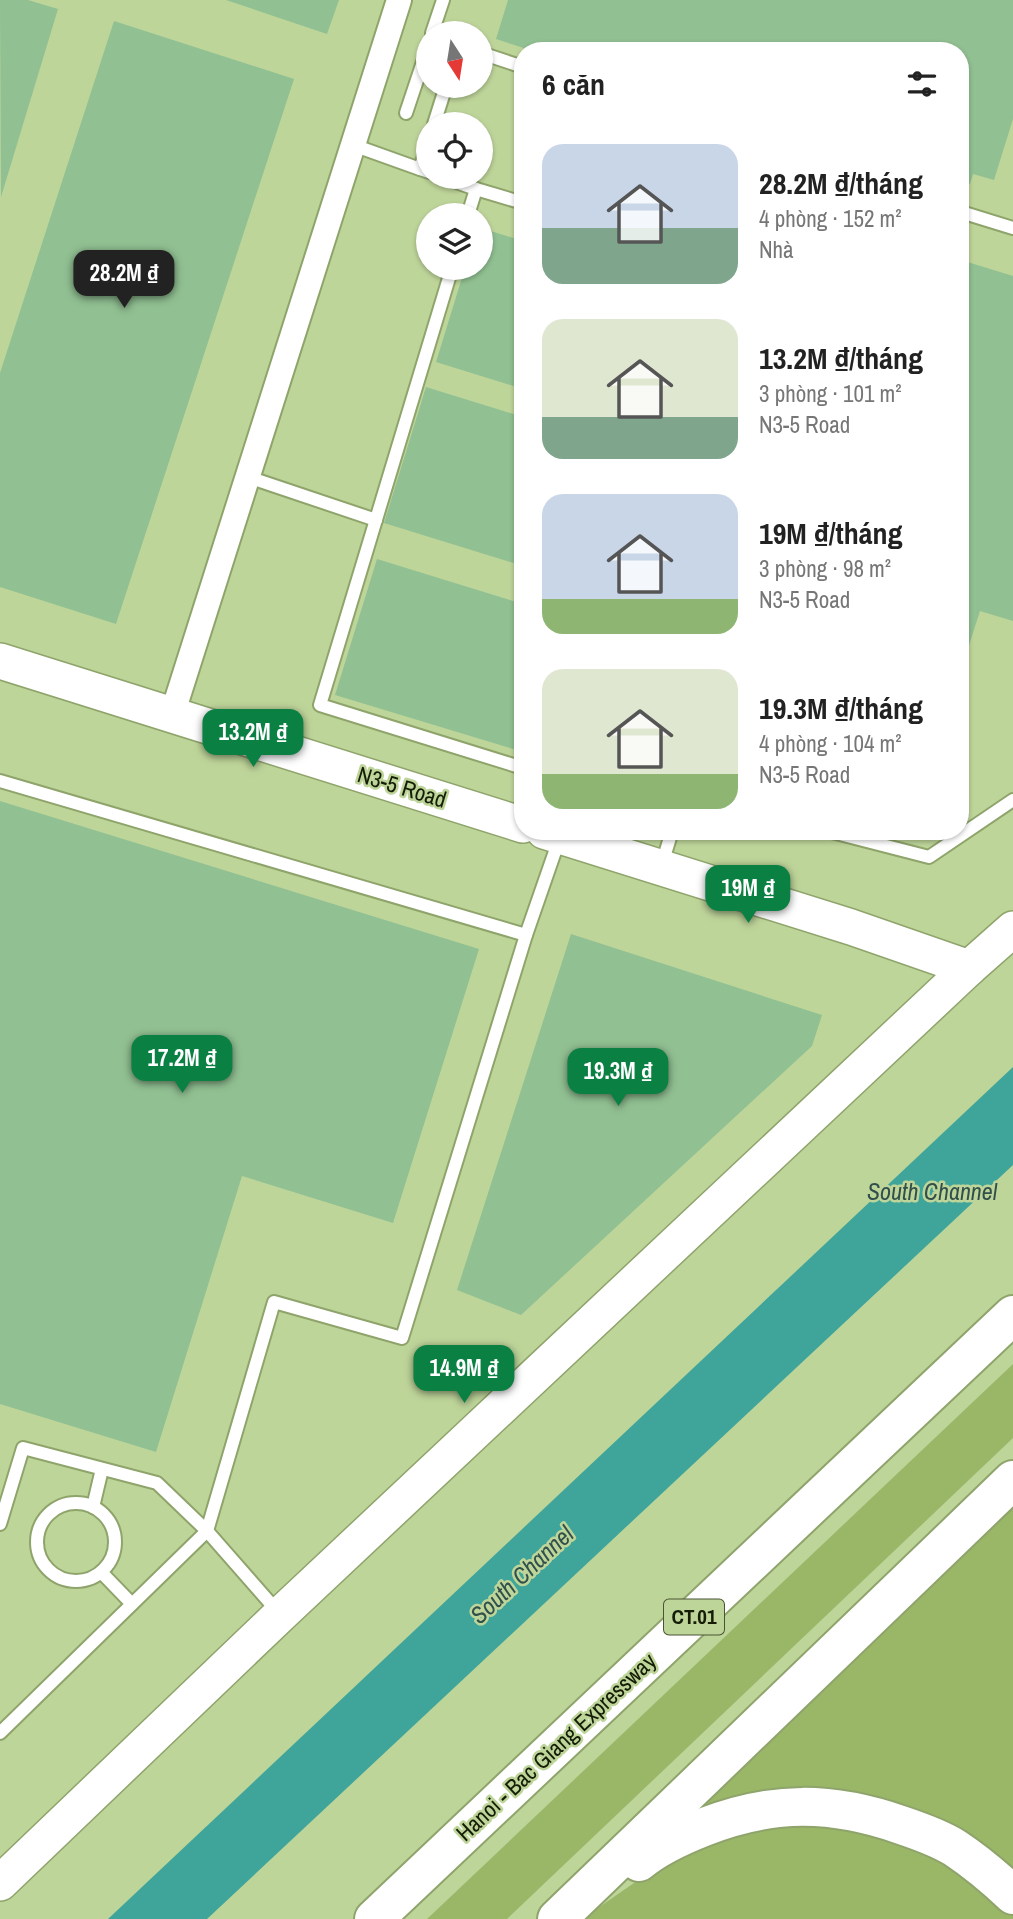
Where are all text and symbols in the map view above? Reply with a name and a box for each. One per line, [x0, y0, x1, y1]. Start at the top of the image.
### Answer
north arrow [416, 21, 494, 98]
map controls [416, 21, 493, 280]
text: 6 căn [542, 64, 605, 104]
icon: filters [903, 65, 941, 103]
button: locate [416, 112, 493, 189]
text: 28.2M ₫/tháng [759, 163, 923, 203]
icon: home [598, 172, 682, 256]
button: layers [416, 203, 493, 280]
text: 4 phòng · 152 m² [759, 203, 902, 234]
text: Nhà [759, 234, 794, 265]
pin: 28.2M ₫ [59, 250, 189, 310]
text: 28.2M ₫ [89, 257, 159, 288]
text: 13.2M ₫/tháng [759, 338, 923, 378]
icon: home [598, 347, 682, 431]
text: 3 phòng · 101 m² [759, 378, 902, 409]
text: N3-5 Road [759, 409, 850, 440]
text: 19M ₫/tháng [759, 513, 903, 553]
icon: home [598, 522, 682, 606]
text: 3 phòng · 98 m² [759, 553, 891, 584]
text: N3-5 Road [759, 584, 850, 615]
text: 19.3M ₫/tháng [759, 688, 923, 728]
icon: home [598, 697, 682, 781]
pin: 13.2M ₫ [188, 710, 318, 769]
text: 13.2M ₫ [218, 716, 288, 747]
text: 4 phòng · 104 m² [759, 728, 902, 759]
street label: N3-5 Road [354, 758, 450, 815]
text: N3-5 Road [759, 759, 850, 790]
pin: 19M ₫ [699, 866, 797, 925]
text: 19M ₫ [721, 872, 775, 903]
pin: 17.2M ₫ [117, 1036, 247, 1095]
text: 17.2M ₫ [147, 1042, 217, 1073]
pin: 19.3M ₫ [553, 1048, 683, 1108]
text: 19.3M ₫ [583, 1055, 653, 1086]
water label: South Channel [867, 1175, 998, 1207]
pin: 14.9M ₫ [399, 1346, 529, 1405]
text: 14.9M ₫ [429, 1352, 499, 1383]
water label: South Channel [463, 1518, 580, 1630]
road number: CT.01 [664, 1600, 724, 1634]
street label: Hanoi - Bac Giang Expressway [449, 1645, 663, 1848]

